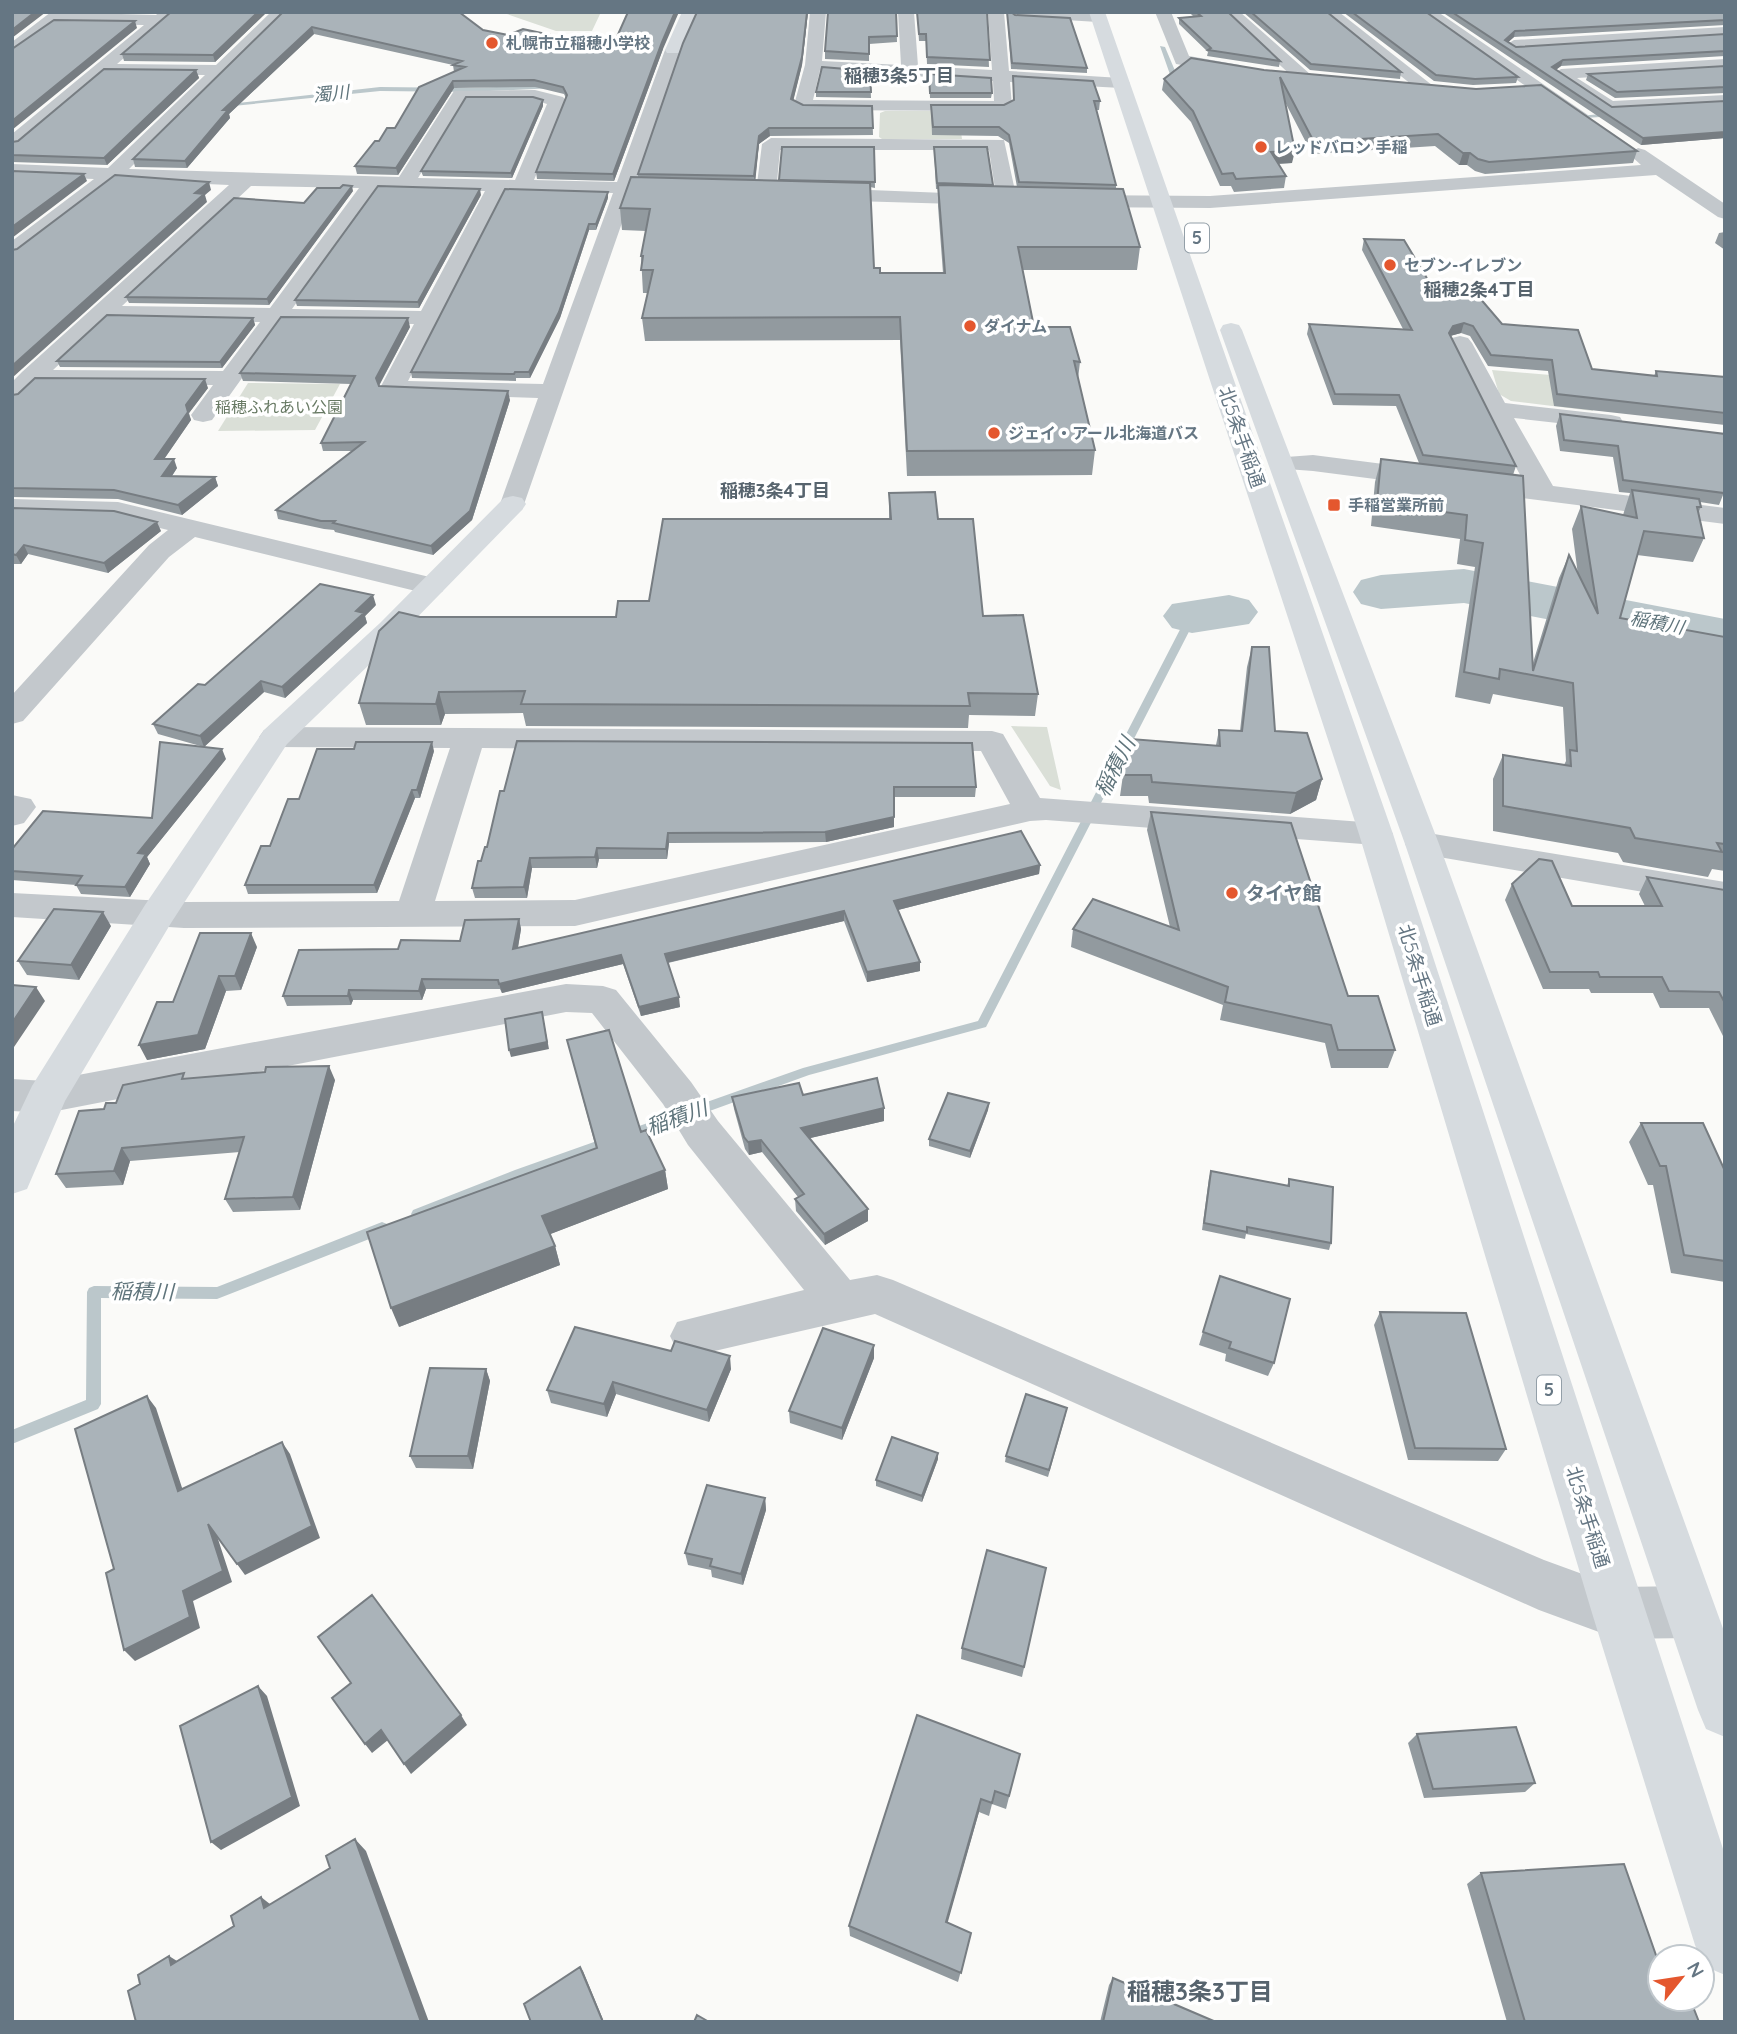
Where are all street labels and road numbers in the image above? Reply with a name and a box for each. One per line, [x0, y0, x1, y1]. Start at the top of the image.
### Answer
road number: 5 [1185, 224, 1209, 252]
street label: 北5条手稲通 [1214, 383, 1270, 491]
street label: 北5条手稲通 [1393, 921, 1447, 1029]
road number: 5 [1537, 1376, 1561, 1405]
street label: 北5条手稲通 [1561, 1463, 1615, 1571]

